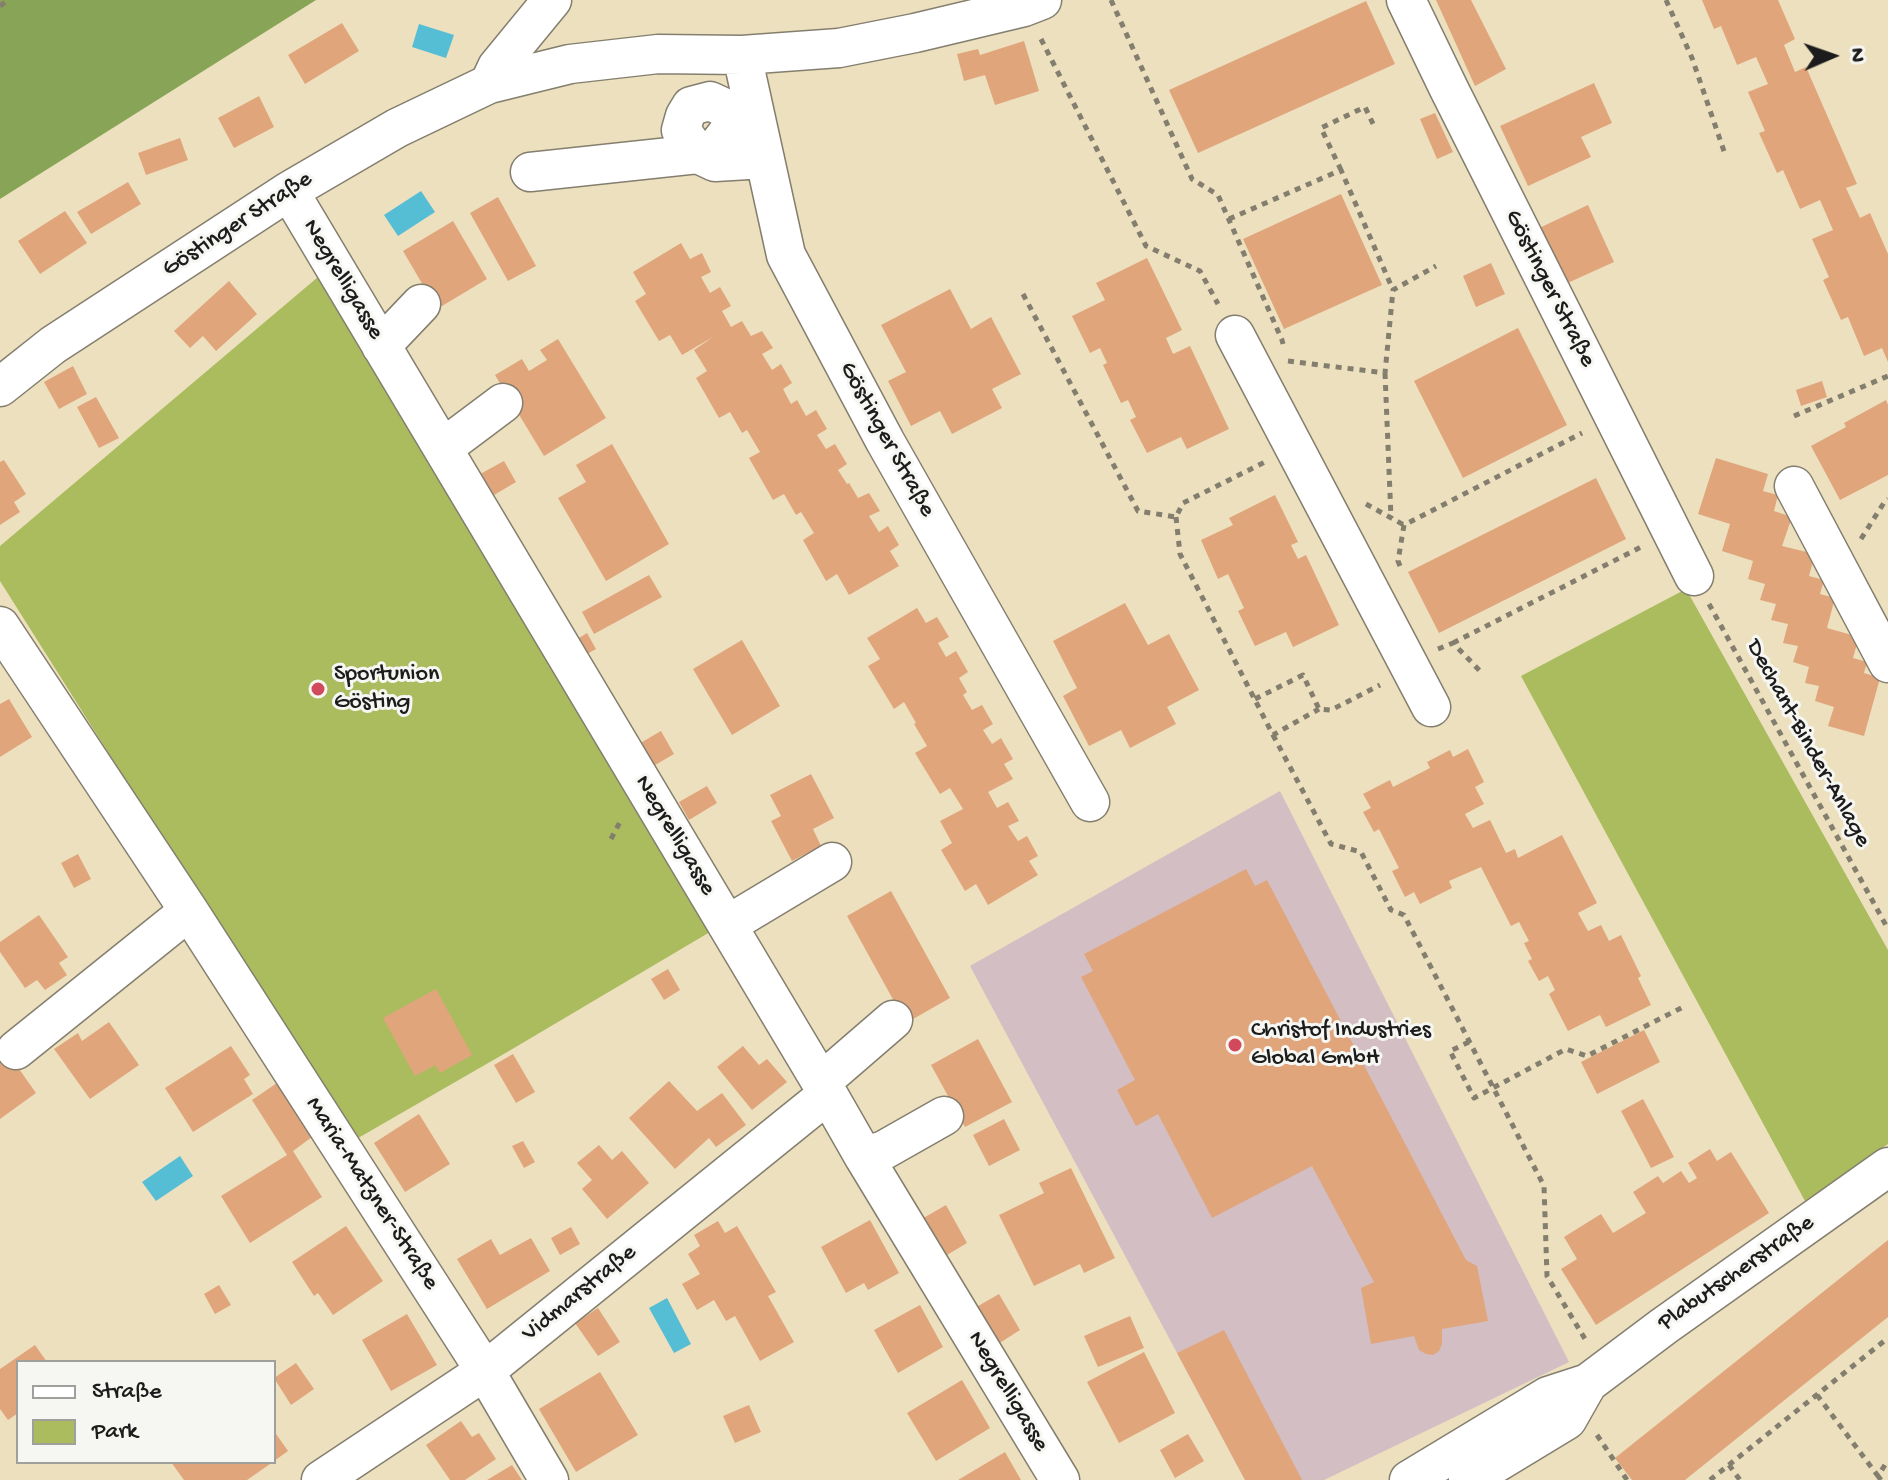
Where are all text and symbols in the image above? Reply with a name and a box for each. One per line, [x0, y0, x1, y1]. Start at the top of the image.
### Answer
north arrow [1792, 16, 1872, 96]
text: N [1843, 48, 1869, 63]
street label: Göstinger Straße [158, 166, 318, 284]
street label: Göstinger Straße [1497, 205, 1601, 373]
street label: Negrelligasse [295, 215, 389, 345]
street label: Göstinger Straße [832, 357, 940, 523]
street label: Dechant-Binder-Anlage [1738, 635, 1876, 853]
place label: Sportunion Gösting [334, 661, 439, 717]
marker: Sportunion Gösting [309, 680, 327, 698]
street label: Negrelligasse [627, 771, 721, 901]
place label: Christof Industries Global GmbH [1251, 1017, 1431, 1073]
marker: Christof Industries Global GmbH [1226, 1036, 1244, 1054]
street label: Maria-Matzner-Straße [298, 1092, 444, 1296]
street label: Plabutscherstraße [1653, 1210, 1821, 1338]
street label: Vidmarstraße [517, 1239, 643, 1349]
street label: Negrelligasse [960, 1327, 1054, 1457]
legend [16, 1360, 276, 1464]
text: Straße [92, 1378, 162, 1407]
text: Park [92, 1418, 138, 1447]

